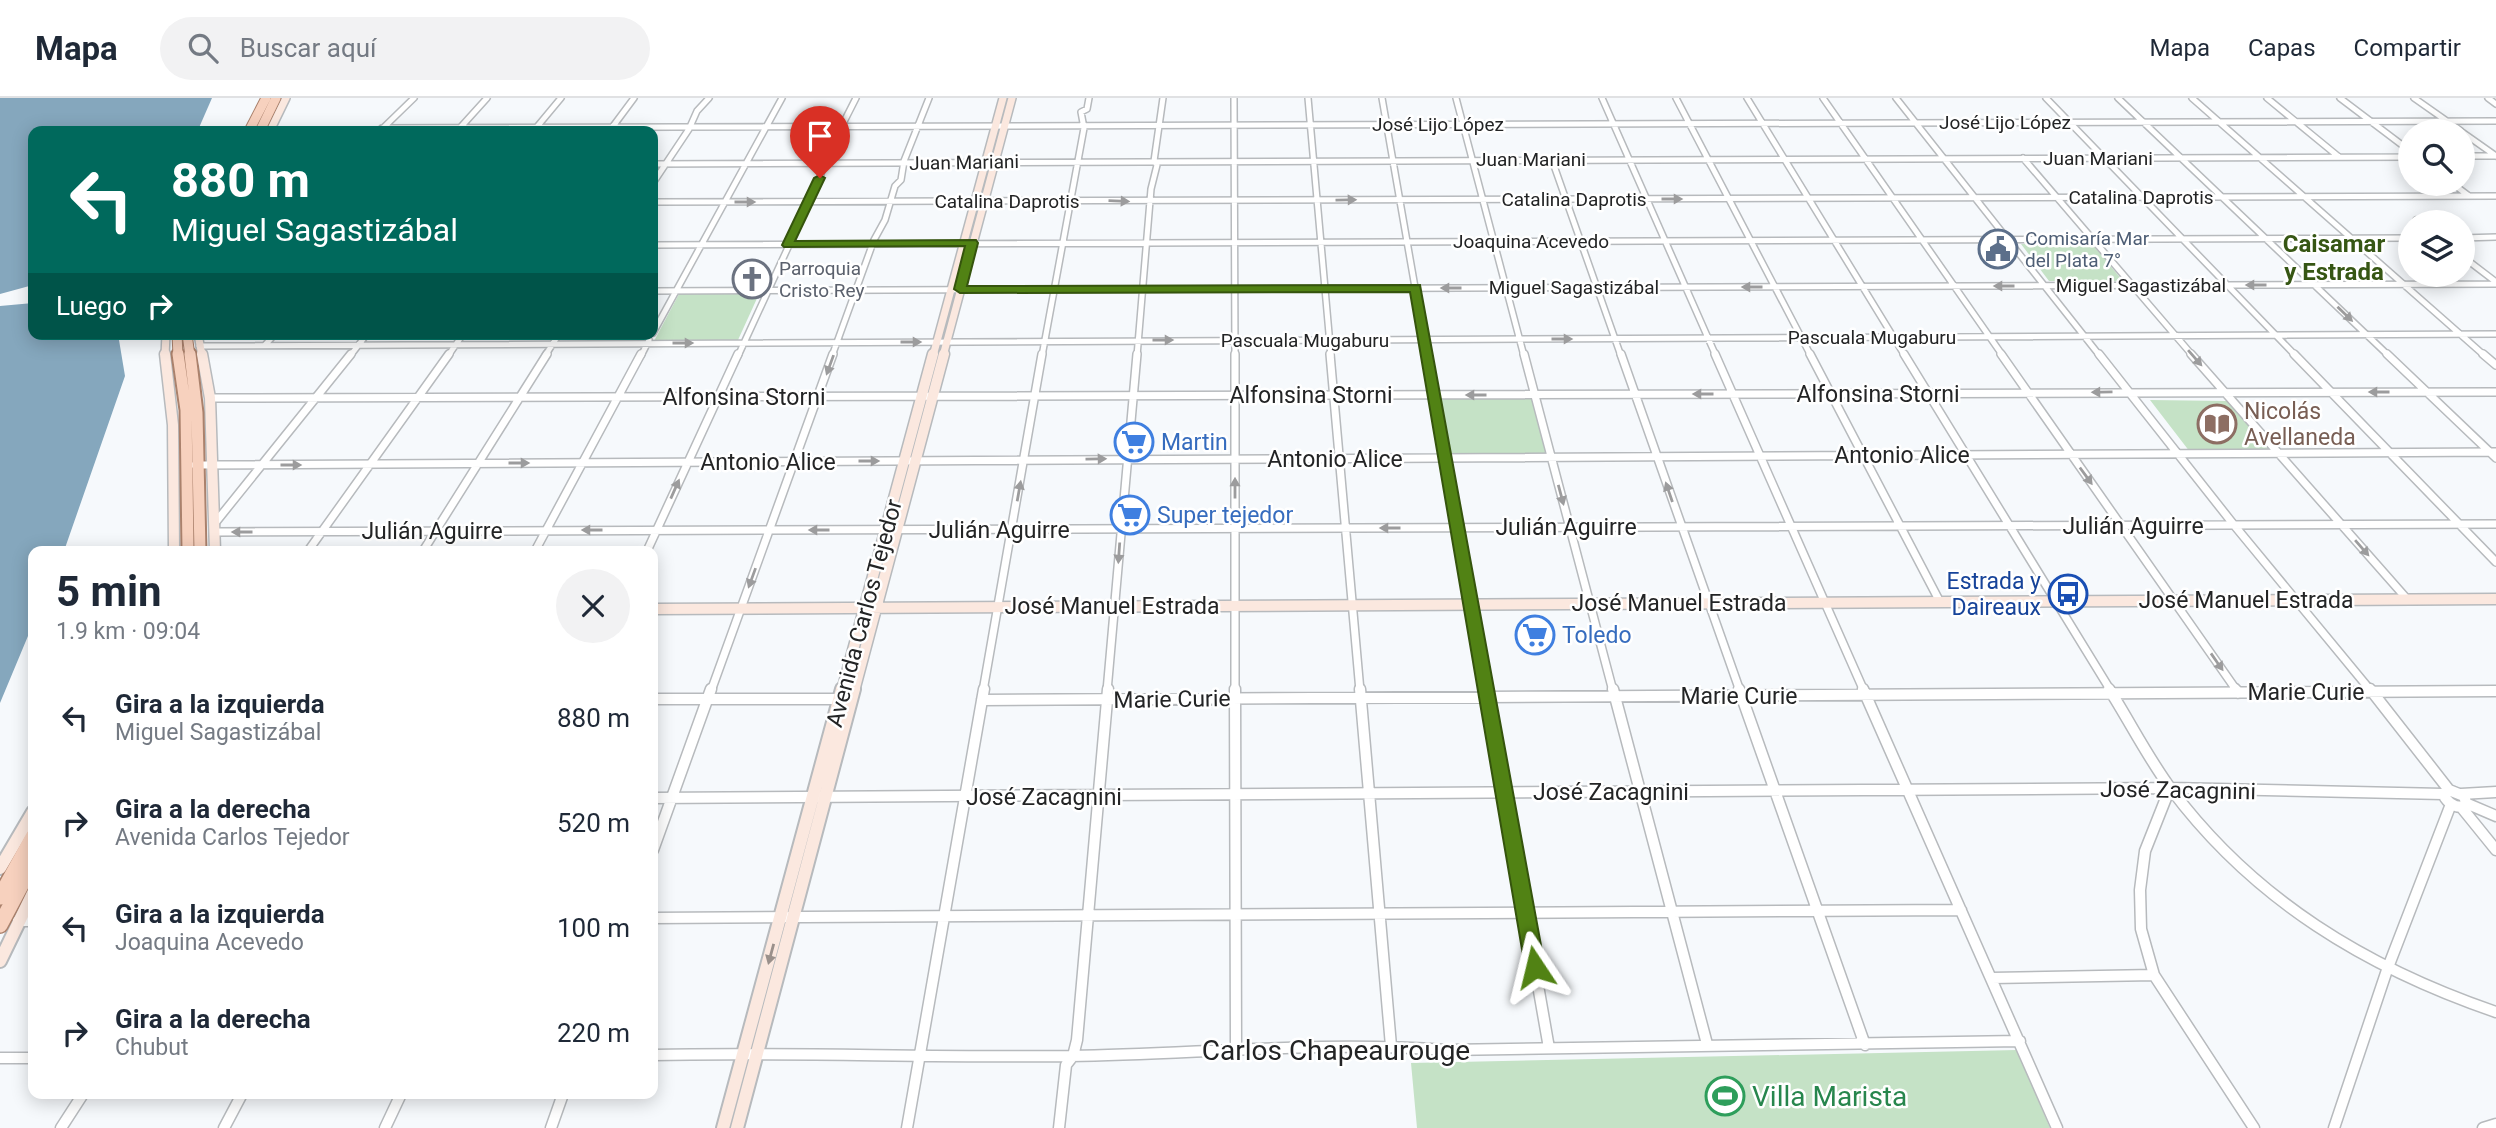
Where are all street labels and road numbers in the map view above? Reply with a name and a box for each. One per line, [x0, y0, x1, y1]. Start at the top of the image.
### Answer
street label: José Lijo López [1939, 111, 2071, 134]
street label: José Lijo López [1372, 113, 1504, 136]
street label: Juan Mariani [2043, 147, 2153, 170]
street label: Juan Mariani [1476, 148, 1586, 171]
street label: Juan Mariani [909, 150, 1019, 175]
street label: Catalina Daprotis [2068, 186, 2214, 209]
street label: Catalina Daprotis [1501, 188, 1647, 211]
street label: Catalina Daprotis [934, 190, 1080, 213]
street label: Joaquina Acevedo [1453, 230, 1609, 253]
street label: Miguel Sagastizábal [2056, 274, 2226, 297]
street label: Miguel Sagastizábal [1489, 276, 1659, 299]
street label: Pascuala Mugaburu [1788, 326, 1956, 349]
street label: Pascuala Mugaburu [1221, 329, 1389, 352]
street label: Alfonsina Storni [1797, 381, 1959, 408]
street label: Alfonsina Storni [1230, 382, 1392, 409]
street label: Alfonsina Storni [663, 384, 825, 411]
street label: Antonio Alice [1834, 442, 1970, 469]
street label: Antonio Alice [1267, 446, 1403, 473]
street label: Antonio Alice [700, 449, 836, 476]
street label: Avenida Carlos Tejedor [821, 496, 908, 730]
street label: Julián Aguirre [2062, 513, 2204, 540]
street label: Julián Aguirre [1495, 514, 1637, 541]
street label: Julián Aguirre [928, 517, 1070, 544]
street label: Julián Aguirre [361, 518, 503, 545]
street label: José Manuel Estrada [2139, 587, 2353, 614]
street label: José Manuel Estrada [1572, 590, 1786, 617]
street label: José Manuel Estrada [1005, 593, 1219, 620]
street label: Marie Curie [2247, 679, 2365, 706]
street label: Marie Curie [1680, 683, 1798, 710]
street label: Marie Curie [1113, 685, 1231, 714]
street label: José Zacagnini [2100, 776, 2256, 805]
street label: José Zacagnini [1533, 779, 1689, 806]
street label: José Zacagnini [966, 784, 1122, 811]
street label: Carlos Chapeaurouge [1202, 1034, 1470, 1067]

